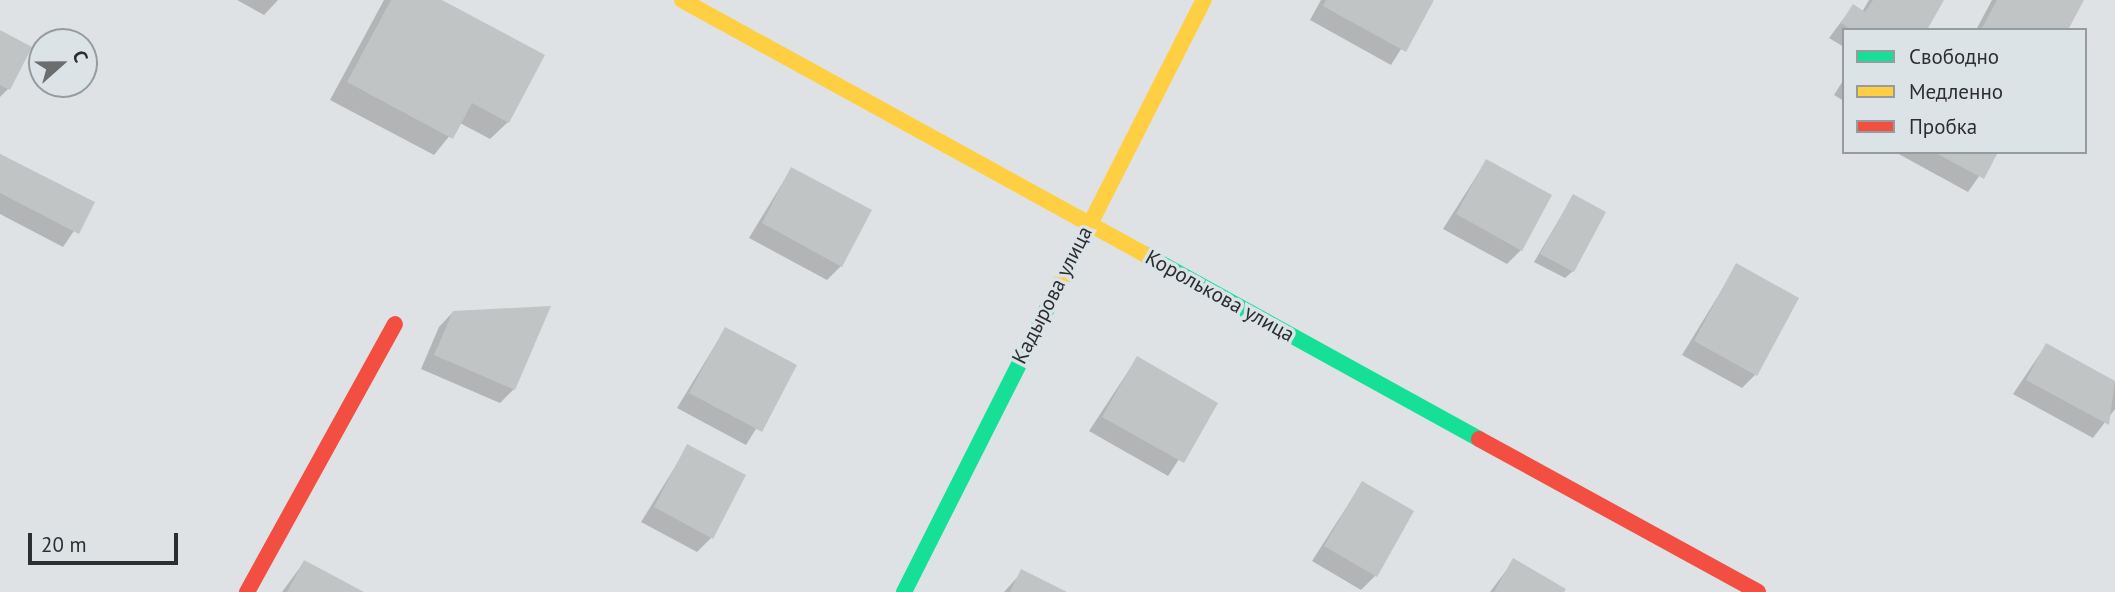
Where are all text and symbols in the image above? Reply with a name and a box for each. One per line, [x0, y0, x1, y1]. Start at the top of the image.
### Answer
north arrow [28, 28, 98, 98]
legend [1842, 28, 2087, 154]
text: Свободно [1909, 43, 1999, 70]
text: С [68, 47, 94, 65]
text: Медленно [1909, 78, 2003, 105]
text: Пробка [1909, 113, 1977, 140]
street label: Кадырова улица [1006, 222, 1098, 368]
street label: Королькова улица [1141, 245, 1299, 347]
scale bar [32, 518, 182, 562]
text: 20 m [41, 531, 87, 558]

